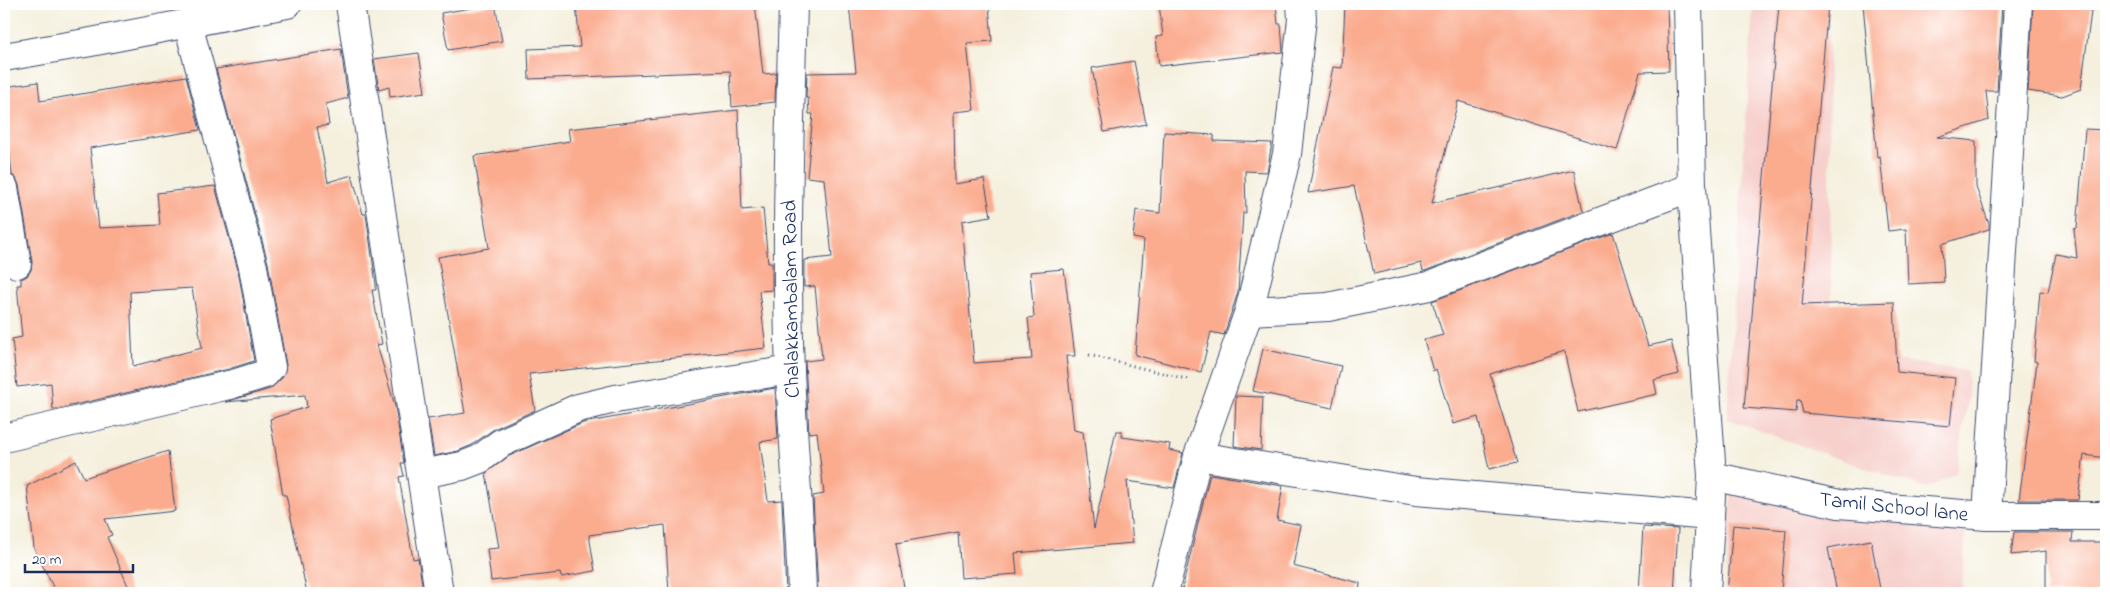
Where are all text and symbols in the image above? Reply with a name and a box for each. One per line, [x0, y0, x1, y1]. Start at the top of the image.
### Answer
street label: Chalakkambalam Road [775, 199, 809, 398]
street label: Tamil School lane [1818, 485, 1970, 531]
scale bar [25, 542, 132, 574]
text: 20 m [32, 549, 62, 571]

